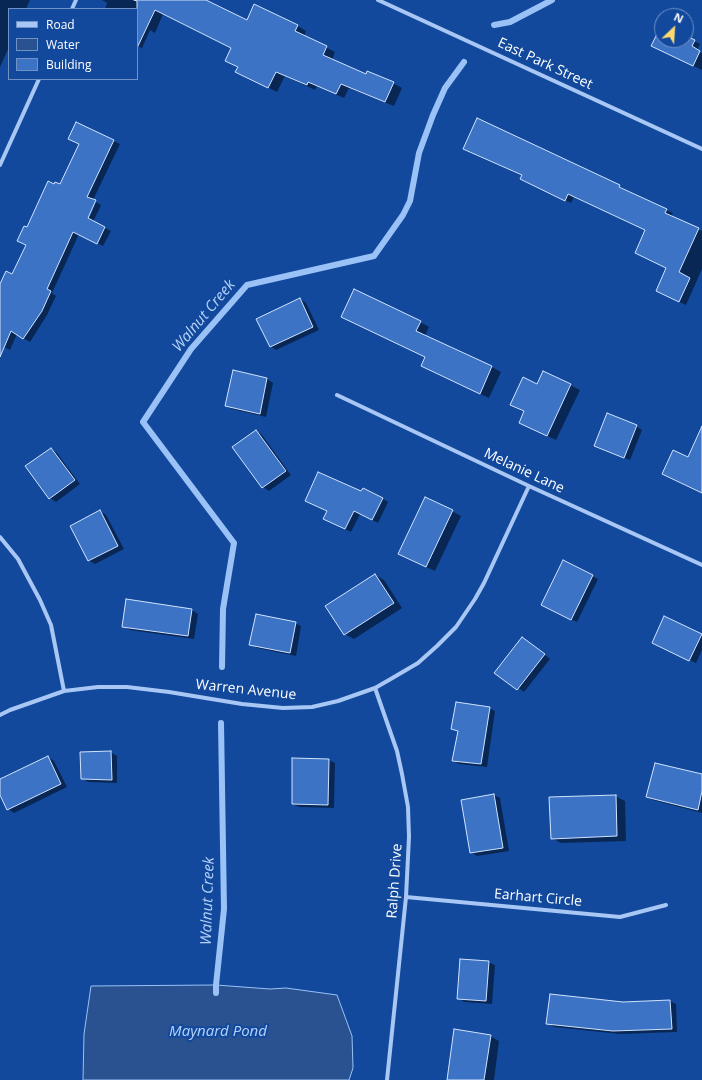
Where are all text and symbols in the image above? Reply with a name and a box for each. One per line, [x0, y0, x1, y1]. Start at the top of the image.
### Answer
legend [8, 8, 138, 80]
north arrow [654, 8, 694, 48]
text: N [672, 9, 686, 26]
text: Road [46, 16, 75, 33]
street label: East Park Street [495, 35, 595, 93]
text: Water [46, 36, 80, 53]
text: Building [46, 56, 91, 73]
water label: Walnut Creek [169, 276, 239, 356]
street label: Melanie Lane [481, 445, 567, 497]
street label: Warren Avenue [195, 676, 297, 704]
street label: Ralph Drive [384, 843, 406, 919]
water label: Walnut Creek [197, 857, 219, 945]
street label: Earhart Circle [493, 886, 583, 910]
water label: Maynard Pond [169, 1023, 267, 1041]

